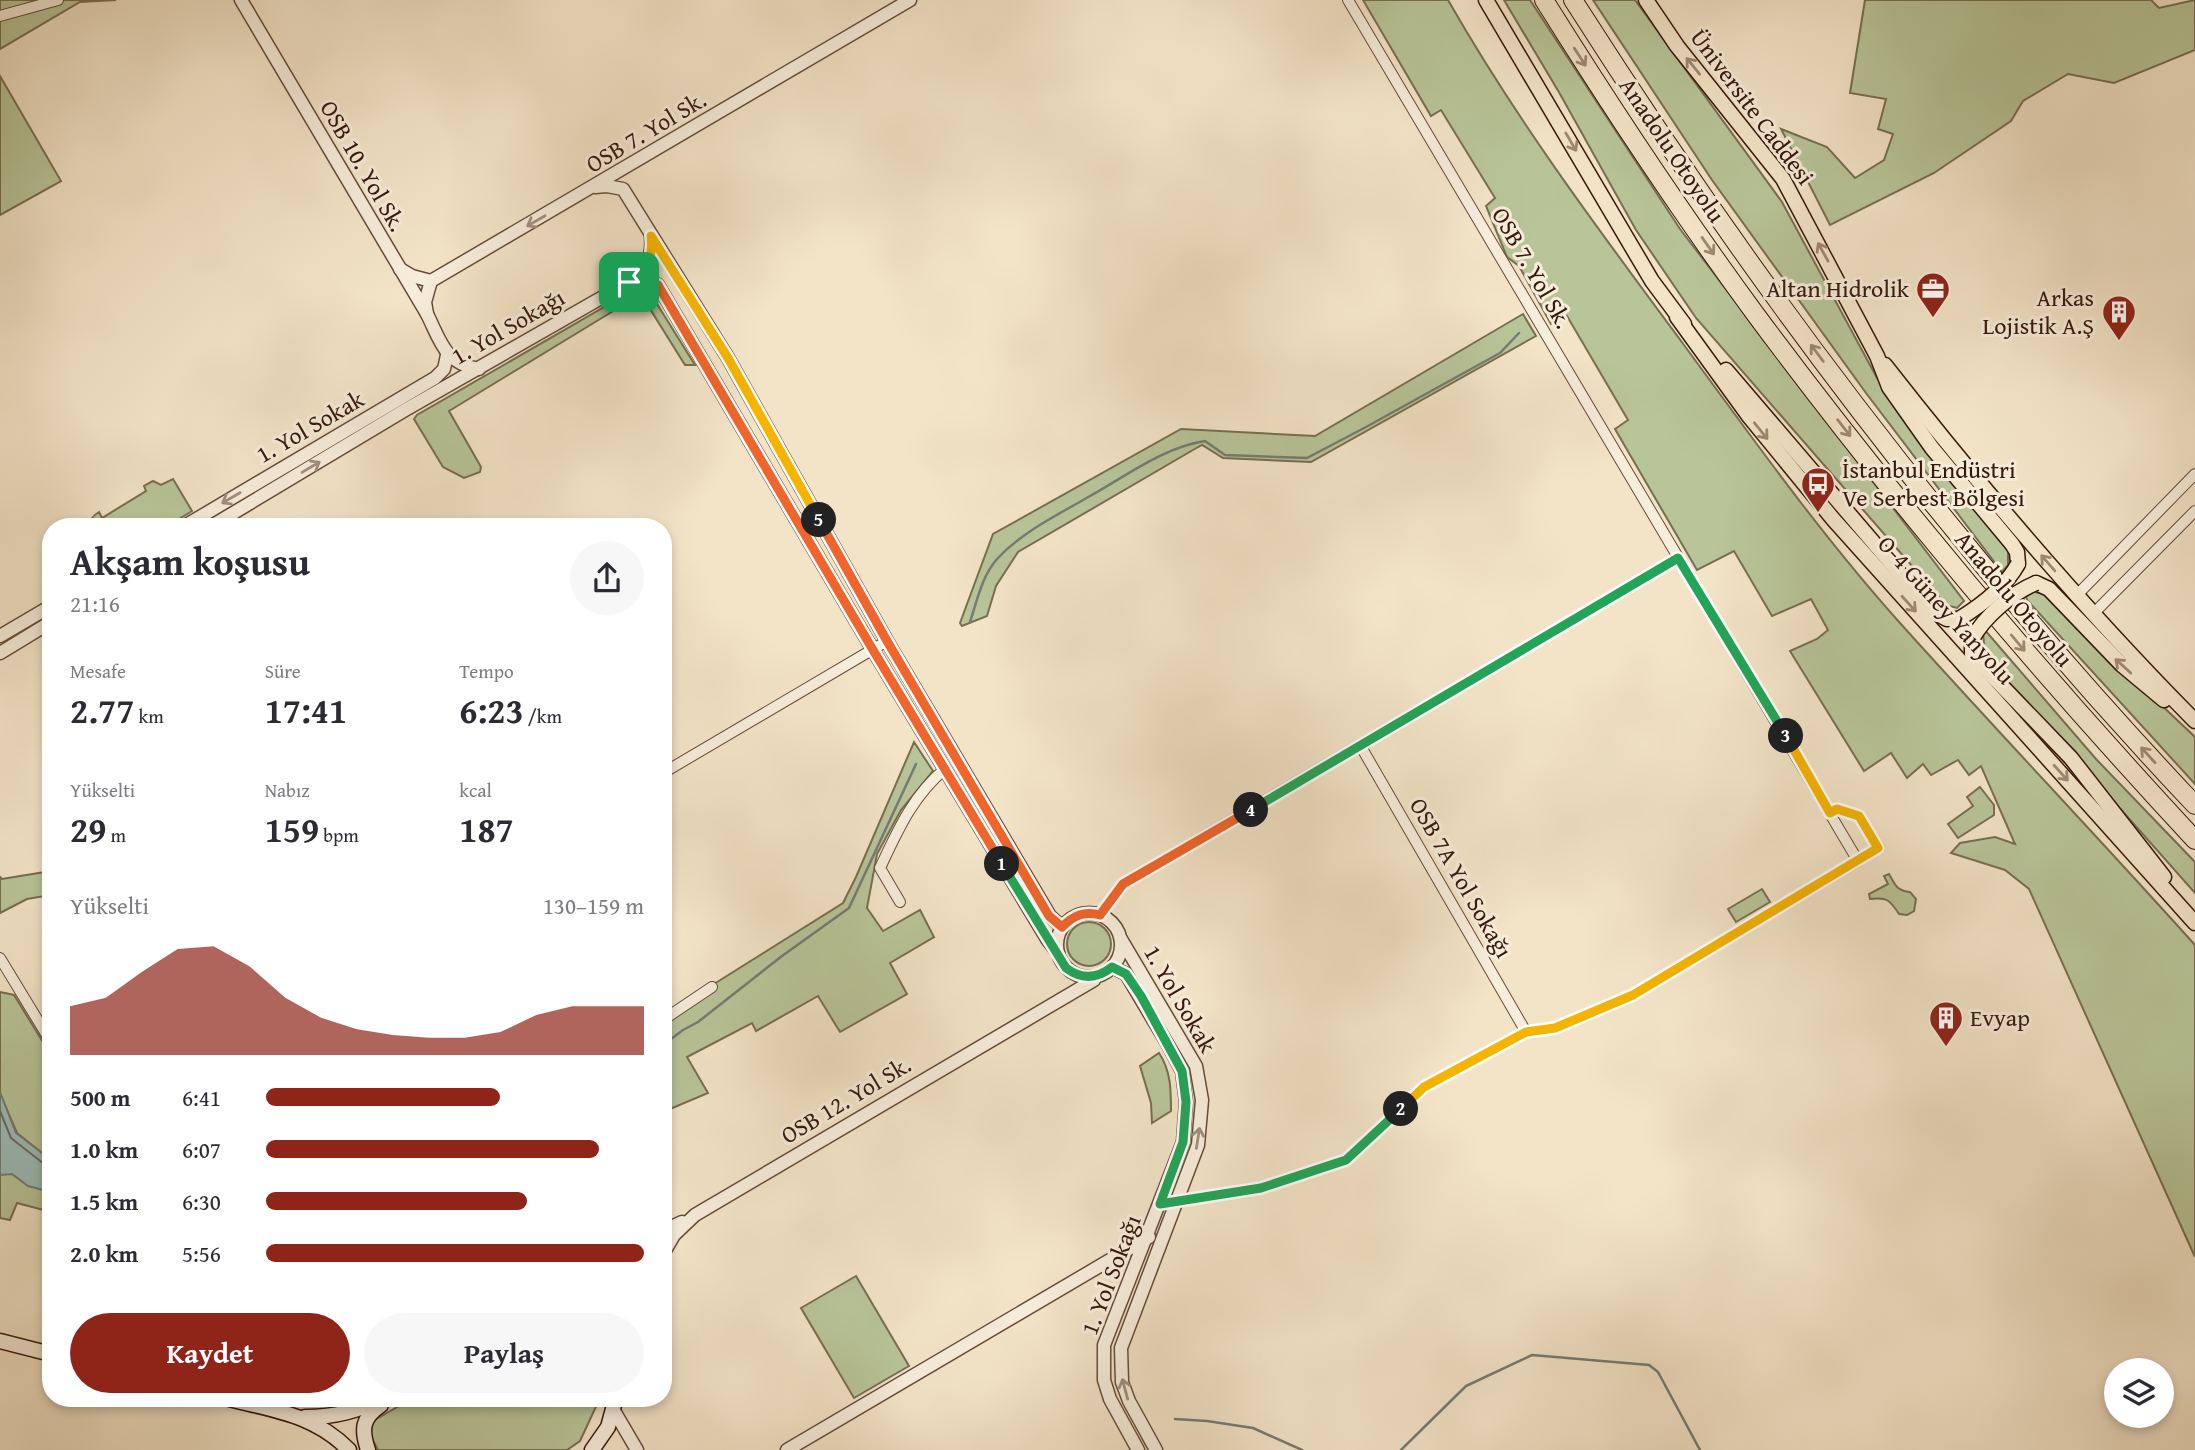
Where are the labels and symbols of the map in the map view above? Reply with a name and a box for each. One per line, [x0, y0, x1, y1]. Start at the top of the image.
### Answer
street label: Üniversite Caddesi [1682, 21, 1823, 192]
one-way arrow [1574, 47, 1588, 67]
one-way arrow [1686, 57, 1701, 76]
street label: Anadolu Otoyolu [1611, 70, 1734, 229]
street label: OSB 7. Yol Sk. [579, 82, 713, 181]
street label: OSB 10. Yol Sk. [312, 94, 415, 238]
one-way arrow [1564, 132, 1578, 152]
street label: OSB 7. Yol Sk. [1484, 201, 1581, 335]
one-way arrow [526, 214, 546, 228]
one-way arrow [1701, 236, 1715, 255]
one-way arrow [1816, 242, 1829, 263]
pin [599, 252, 659, 312]
office icon: Altan Hidrolik [1914, 270, 1952, 319]
place label: Altan Hidrolik [1766, 271, 1910, 306]
street label: 1. Yol Sokağı [444, 280, 571, 373]
place label: Arkas Lojistik A.Ş [1983, 280, 2094, 343]
building icon: Arkas Lojistik A.Ş [2100, 293, 2138, 342]
one-way arrow [1809, 344, 1824, 363]
street label: 1. Yol Sokak [249, 381, 371, 472]
one-way arrow [1836, 419, 1851, 437]
one-way arrow [1753, 422, 1769, 440]
place label: İstanbul Endüstri Ve Serbest Bölgesi [1842, 452, 2025, 515]
one-way arrow [300, 459, 320, 473]
bus stop icon: İstanbul Endüstri Ve Serbest Bölgesi [1799, 465, 1837, 514]
one-way arrow [221, 492, 241, 506]
pin: 5 [802, 503, 836, 538]
street label: Anadolu Otoyolu [1947, 523, 2082, 674]
street label: O-4 Güney Yanyolu [1870, 527, 2023, 692]
one-way arrow [2040, 554, 2056, 572]
one-way arrow [1901, 594, 1917, 612]
one-way arrow [2010, 634, 2026, 652]
one-way arrow [2115, 657, 2132, 674]
pin: 3 [1768, 718, 1803, 754]
one-way arrow [2140, 747, 2157, 764]
one-way arrow [2053, 764, 2070, 781]
street label: OSB 7A Yol Sokağı [1401, 791, 1522, 965]
pin: 4 [1234, 792, 1268, 828]
pin: 1 [984, 846, 1020, 882]
street label: 1. Yol Sokak [1135, 938, 1226, 1060]
building icon: Evyap [1927, 999, 1965, 1048]
place label: Evyap [1970, 1000, 2030, 1035]
street label: OSB 12. Yol Sk. [774, 1047, 918, 1152]
pin: 2 [1384, 1092, 1418, 1126]
one-way arrow [1192, 1127, 1205, 1150]
street label: 1. Yol Sokağı [1072, 1209, 1150, 1340]
one-way arrow [1118, 1378, 1131, 1401]

